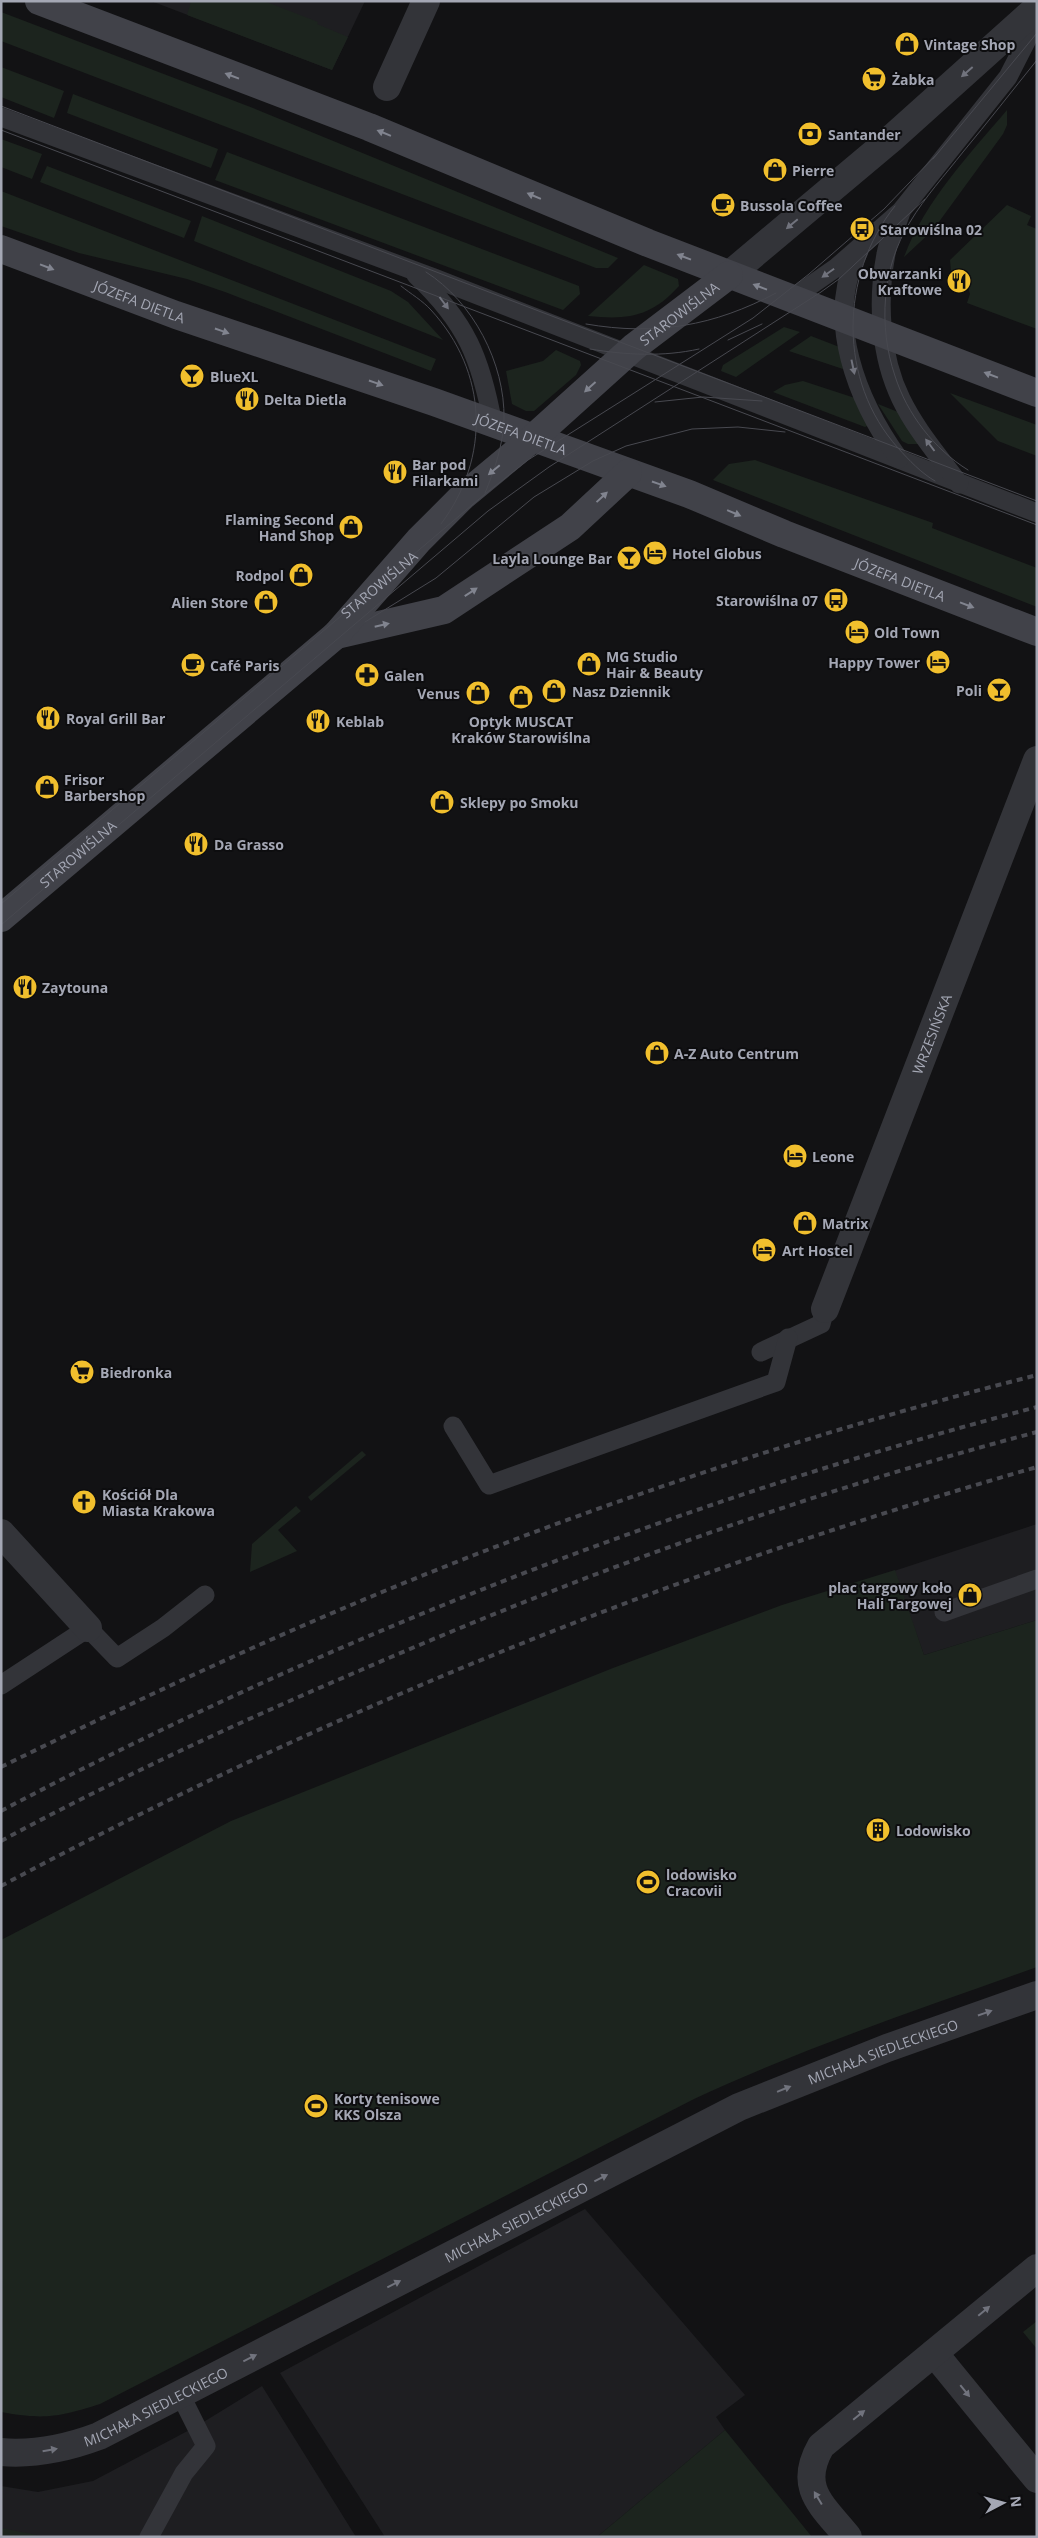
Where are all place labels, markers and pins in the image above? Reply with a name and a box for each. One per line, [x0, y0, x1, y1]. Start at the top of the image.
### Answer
shop icon: Vintage Shop [894, 31, 920, 57]
place label: Vintage Shop [924, 35, 1016, 54]
supermarket icon: Żabka [861, 66, 887, 92]
place label: Żabka [892, 70, 935, 89]
bank icon: Santander [797, 121, 823, 147]
place label: Santander [828, 125, 901, 144]
shop icon: Pierre [762, 157, 788, 183]
place label: Pierre [792, 161, 834, 180]
cafe icon: Bussola Coffee [710, 192, 736, 218]
place label: Bussola Coffee [740, 196, 843, 215]
bus stop icon: Starowiślna 02 [849, 216, 875, 242]
place label: Starowiślna 02 [880, 220, 982, 239]
place label: Obwarzanki Kraftowe [858, 264, 942, 299]
restaurant icon: Obwarzanki Kraftowe [946, 268, 972, 294]
bar icon: BlueXL [179, 363, 205, 389]
place label: BlueXL [210, 367, 258, 386]
restaurant icon: Delta Dietla [234, 386, 260, 412]
place label: Delta Dietla [264, 390, 347, 409]
place label: Bar pod Filarkami [412, 455, 478, 490]
restaurant icon: Bar pod Filarkami [382, 459, 408, 485]
place label: Flaming Second Hand Shop [225, 510, 334, 545]
shop icon: Flaming Second Hand Shop [338, 514, 364, 540]
hotel icon: Hotel Globus [642, 540, 668, 566]
place label: Hotel Globus [672, 544, 762, 563]
bar icon: Layla Lounge Bar [616, 545, 642, 571]
place label: Layla Lounge Bar [492, 549, 613, 568]
shop icon: Rodpol [288, 562, 314, 588]
place label: Rodpol [235, 566, 284, 585]
bus stop icon: Starowiślna 07 [823, 587, 849, 613]
shop icon: Alien Store [253, 589, 279, 615]
place label: Starowiślna 07 [716, 591, 818, 610]
place label: Alien Store [172, 593, 248, 612]
hotel icon: Old Town [844, 619, 870, 645]
place label: Old Town [874, 623, 940, 642]
place label: MG Studio Hair & Beauty [606, 647, 703, 682]
hotel icon: Happy Tower [925, 649, 951, 675]
shop icon: MG Studio Hair & Beauty [576, 651, 602, 677]
cafe icon: Café Paris [180, 652, 206, 678]
place label: Happy Tower [828, 653, 921, 672]
place label: Café Paris [210, 656, 280, 675]
pharmacy icon: Galen [354, 662, 380, 688]
place label: Galen [384, 666, 424, 685]
bar icon: Poli [986, 677, 1012, 703]
shop icon: Nasz Dziennik [541, 678, 567, 704]
shop icon: Venus [465, 680, 491, 706]
place label: Poli [956, 681, 982, 700]
place label: Nasz Dziennik [572, 682, 671, 701]
place label: Venus [417, 684, 460, 703]
shop icon: Optyk MUSCAT Kraków Starowiślna [508, 684, 534, 710]
restaurant icon: Royal Grill Bar [35, 705, 61, 731]
restaurant icon: Keblab [305, 708, 331, 734]
place label: Royal Grill Bar [66, 709, 166, 728]
place label: Keblab [336, 712, 384, 731]
place label: Optyk MUSCAT Kraków Starowiślna [451, 712, 591, 747]
place label: Frisor Barbershop [64, 770, 146, 805]
shop icon: Frisor Barbershop [34, 774, 60, 800]
shop icon: Sklepy po Smoku [429, 789, 455, 815]
place label: Sklepy po Smoku [460, 793, 579, 812]
restaurant icon: Da Grasso [183, 831, 209, 857]
place label: Da Grasso [214, 835, 284, 854]
restaurant icon: Zaytouna [12, 974, 38, 1000]
place label: Zaytouna [42, 978, 108, 997]
shop icon: A-Z Auto Centrum [644, 1040, 670, 1066]
place label: A-Z Auto Centrum [674, 1044, 799, 1063]
hotel icon: Leone [782, 1143, 808, 1169]
place label: Leone [812, 1147, 854, 1166]
shop icon: Matrix [792, 1210, 818, 1236]
place label: Matrix [822, 1214, 869, 1233]
hotel icon: Art Hostel [751, 1237, 777, 1263]
place label: Art Hostel [782, 1241, 853, 1260]
supermarket icon: Biedronka [69, 1359, 95, 1385]
place label: Biedronka [100, 1363, 172, 1382]
place label: Kościół Dla Miasta Krakowa [102, 1485, 215, 1520]
church icon: Kościół Dla Miasta Krakowa [71, 1489, 97, 1515]
place label: plac targowy koło Hali Targowej [828, 1578, 952, 1613]
shop icon: plac targowy koło Hali Targowej [957, 1582, 983, 1608]
building icon: Lodowisko [865, 1817, 891, 1843]
place label: Lodowisko [896, 1821, 971, 1840]
place label: lodowisko Cracovii [666, 1865, 737, 1900]
sports icon: lodowisko Cracovii [635, 1869, 661, 1895]
place label: Korty tenisowe KKS Olsza [334, 2089, 440, 2124]
sports icon: Korty tenisowe KKS Olsza [303, 2093, 329, 2119]

